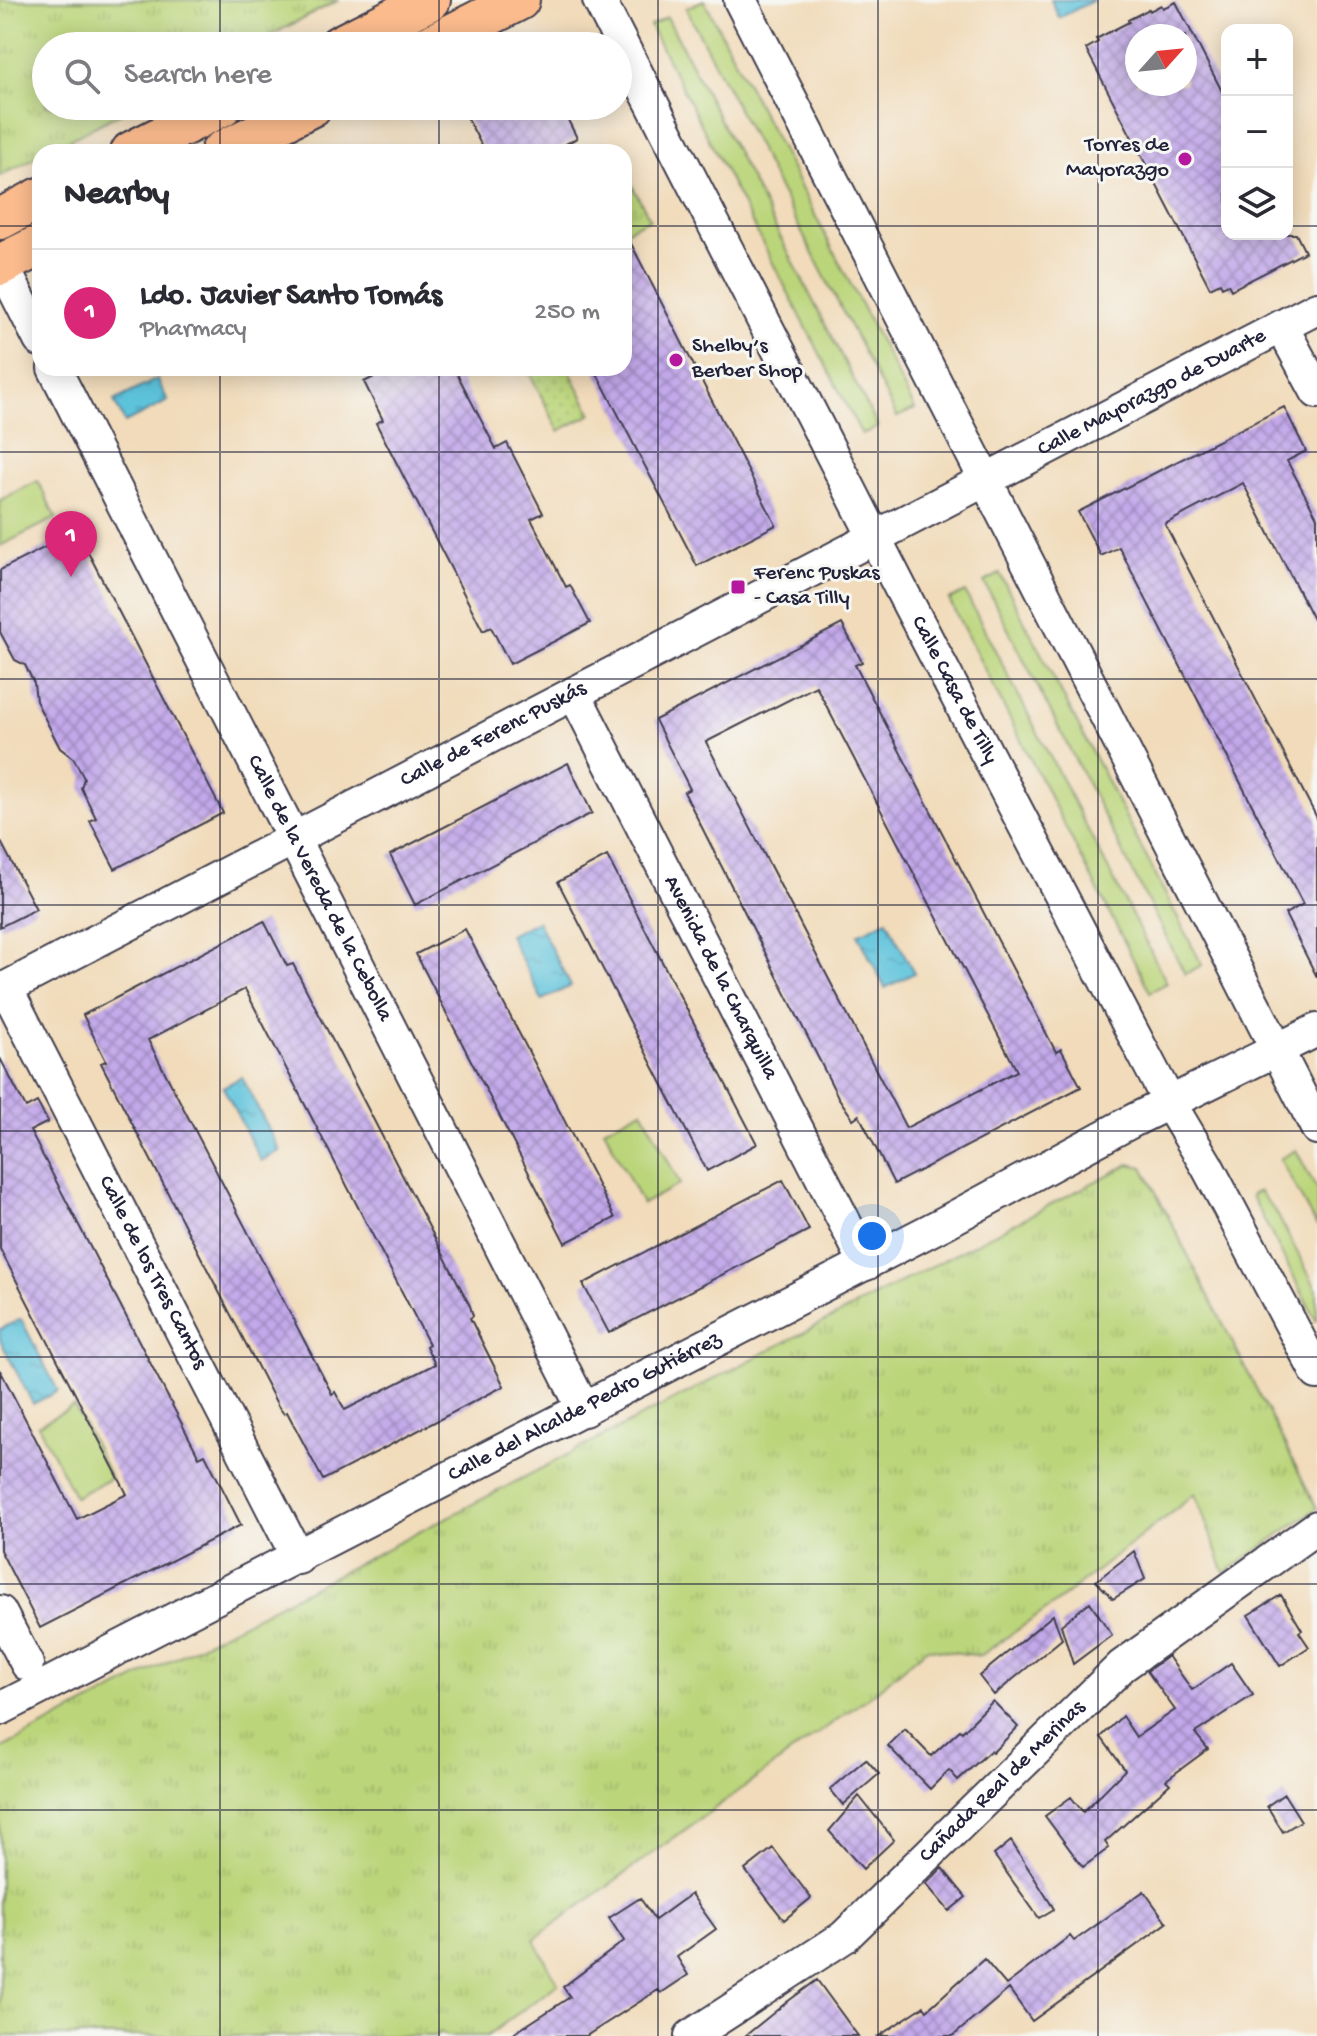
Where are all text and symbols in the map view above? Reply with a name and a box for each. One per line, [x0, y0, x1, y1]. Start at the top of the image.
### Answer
north arrow [1125, 24, 1197, 96]
map controls [1221, 24, 1293, 240]
button: + [1221, 24, 1293, 96]
search box [32, 32, 632, 120]
icon: search [60, 54, 104, 98]
text: Search here [124, 59, 272, 94]
button: − [1221, 96, 1293, 168]
place label: Torres de Mayorazgo [1066, 133, 1170, 184]
marker: Torres de Mayorazgo [1176, 150, 1194, 168]
button: layers [1221, 168, 1293, 240]
text: Nearby [64, 176, 169, 216]
text: Ldo. Javier Santo Tomás [140, 280, 442, 315]
text: 1 [85, 298, 95, 329]
text: 250 m [534, 298, 600, 329]
text: Pharmacy [140, 315, 246, 346]
street label: Calle Mayorazgo de Duarte [1034, 323, 1271, 463]
place label: Shelby’s Berber Shop [691, 334, 803, 385]
marker: Shelby’s Berber Shop [667, 351, 685, 369]
pin: 1 [45, 511, 97, 577]
place label: Ferenc Puskas - Casa Tilly [753, 561, 880, 612]
marker: Ferenc Puskas - Casa Tilly [729, 578, 747, 596]
street label: Calle Casa de Tilly [904, 612, 1003, 769]
street label: Calle de Ferenc Puskás [396, 676, 592, 794]
street label: Calle de la Vereda de la Cebolla [240, 751, 398, 1027]
street label: Avenida de la Charquilla [657, 872, 783, 1085]
street label: Calle de los Tres Cantos [92, 1172, 213, 1375]
your location [852, 1216, 892, 1256]
street label: Calle del Alcalde Pedro Gutiérrez [444, 1326, 727, 1489]
street label: Cañada Real de Merinas [914, 1695, 1092, 1869]

